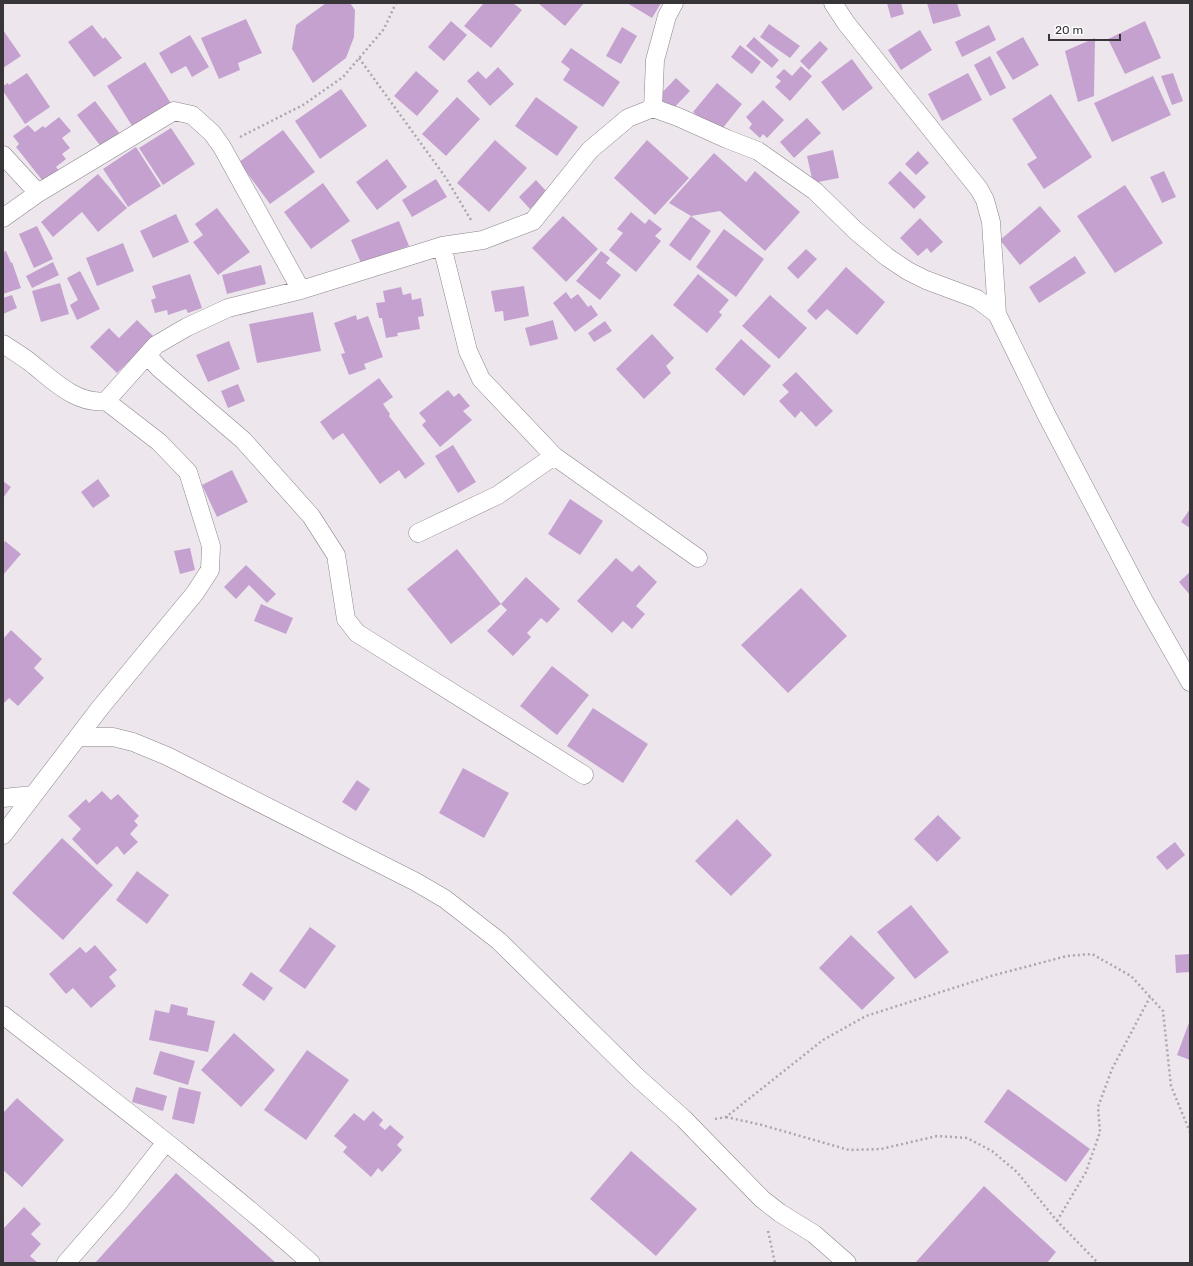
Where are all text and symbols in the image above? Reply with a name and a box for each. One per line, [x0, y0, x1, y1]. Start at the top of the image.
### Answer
scale bar [1049, 16, 1120, 42]
text: 20 m [1055, 23, 1083, 37]

